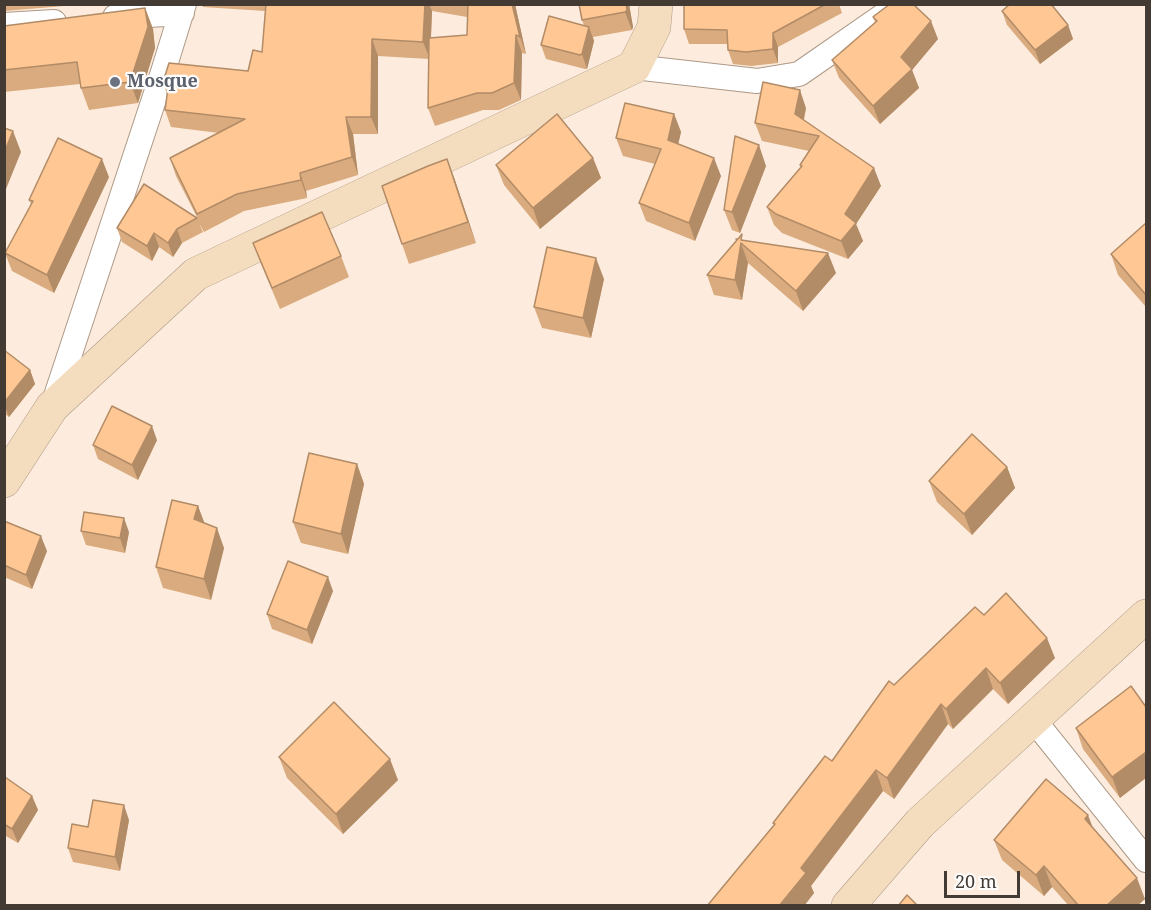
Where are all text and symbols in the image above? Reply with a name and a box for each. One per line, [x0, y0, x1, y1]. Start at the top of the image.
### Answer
place label: Mosque [127, 71, 198, 93]
marker: Mosque [108, 75, 122, 89]
scale bar [947, 859, 1024, 897]
text: 20 m [955, 869, 997, 893]

